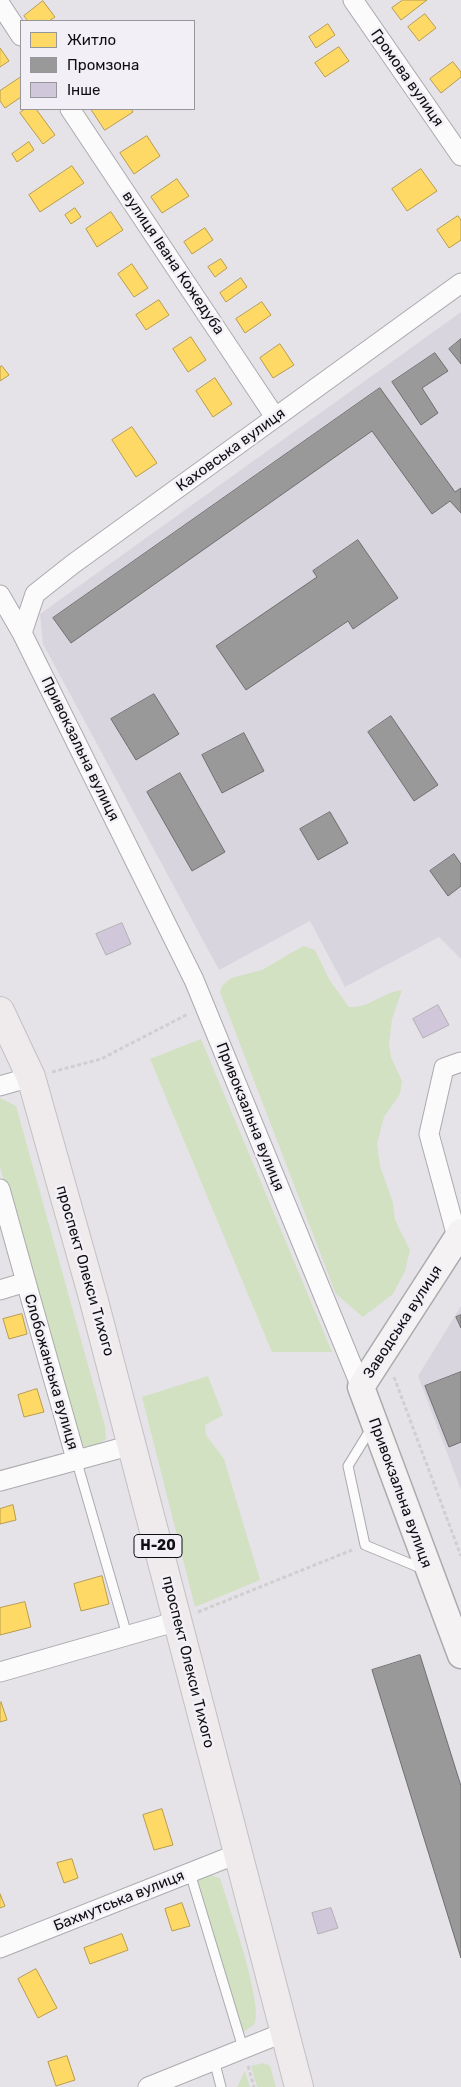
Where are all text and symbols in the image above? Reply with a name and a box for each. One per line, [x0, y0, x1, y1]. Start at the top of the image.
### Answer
legend [20, 20, 195, 110]
street label: Громова вулиця [367, 26, 447, 130]
text: Житло [67, 31, 116, 49]
text: Промзона [67, 56, 139, 74]
text: Інше [67, 81, 100, 99]
street label: вулиця Івана Кожедуба [118, 188, 228, 338]
street label: Каховська вулиця [173, 404, 289, 496]
street label: Привокзальна вулиця [37, 674, 123, 824]
street label: Привокзальна вулиця [212, 1040, 288, 1194]
street label: проспект Олекси Тихого [52, 1184, 118, 1358]
street label: Заводська вулиця [360, 1262, 446, 1382]
street label: Слобожанська вулиця [20, 1292, 82, 1452]
street label: Привокзальна вулиця [364, 1415, 436, 1571]
road number: Н-20 [134, 1534, 182, 1558]
street label: проспект Олекси Тихого [158, 1574, 218, 1750]
street label: Бахмутська вулиця [51, 1867, 187, 1935]

